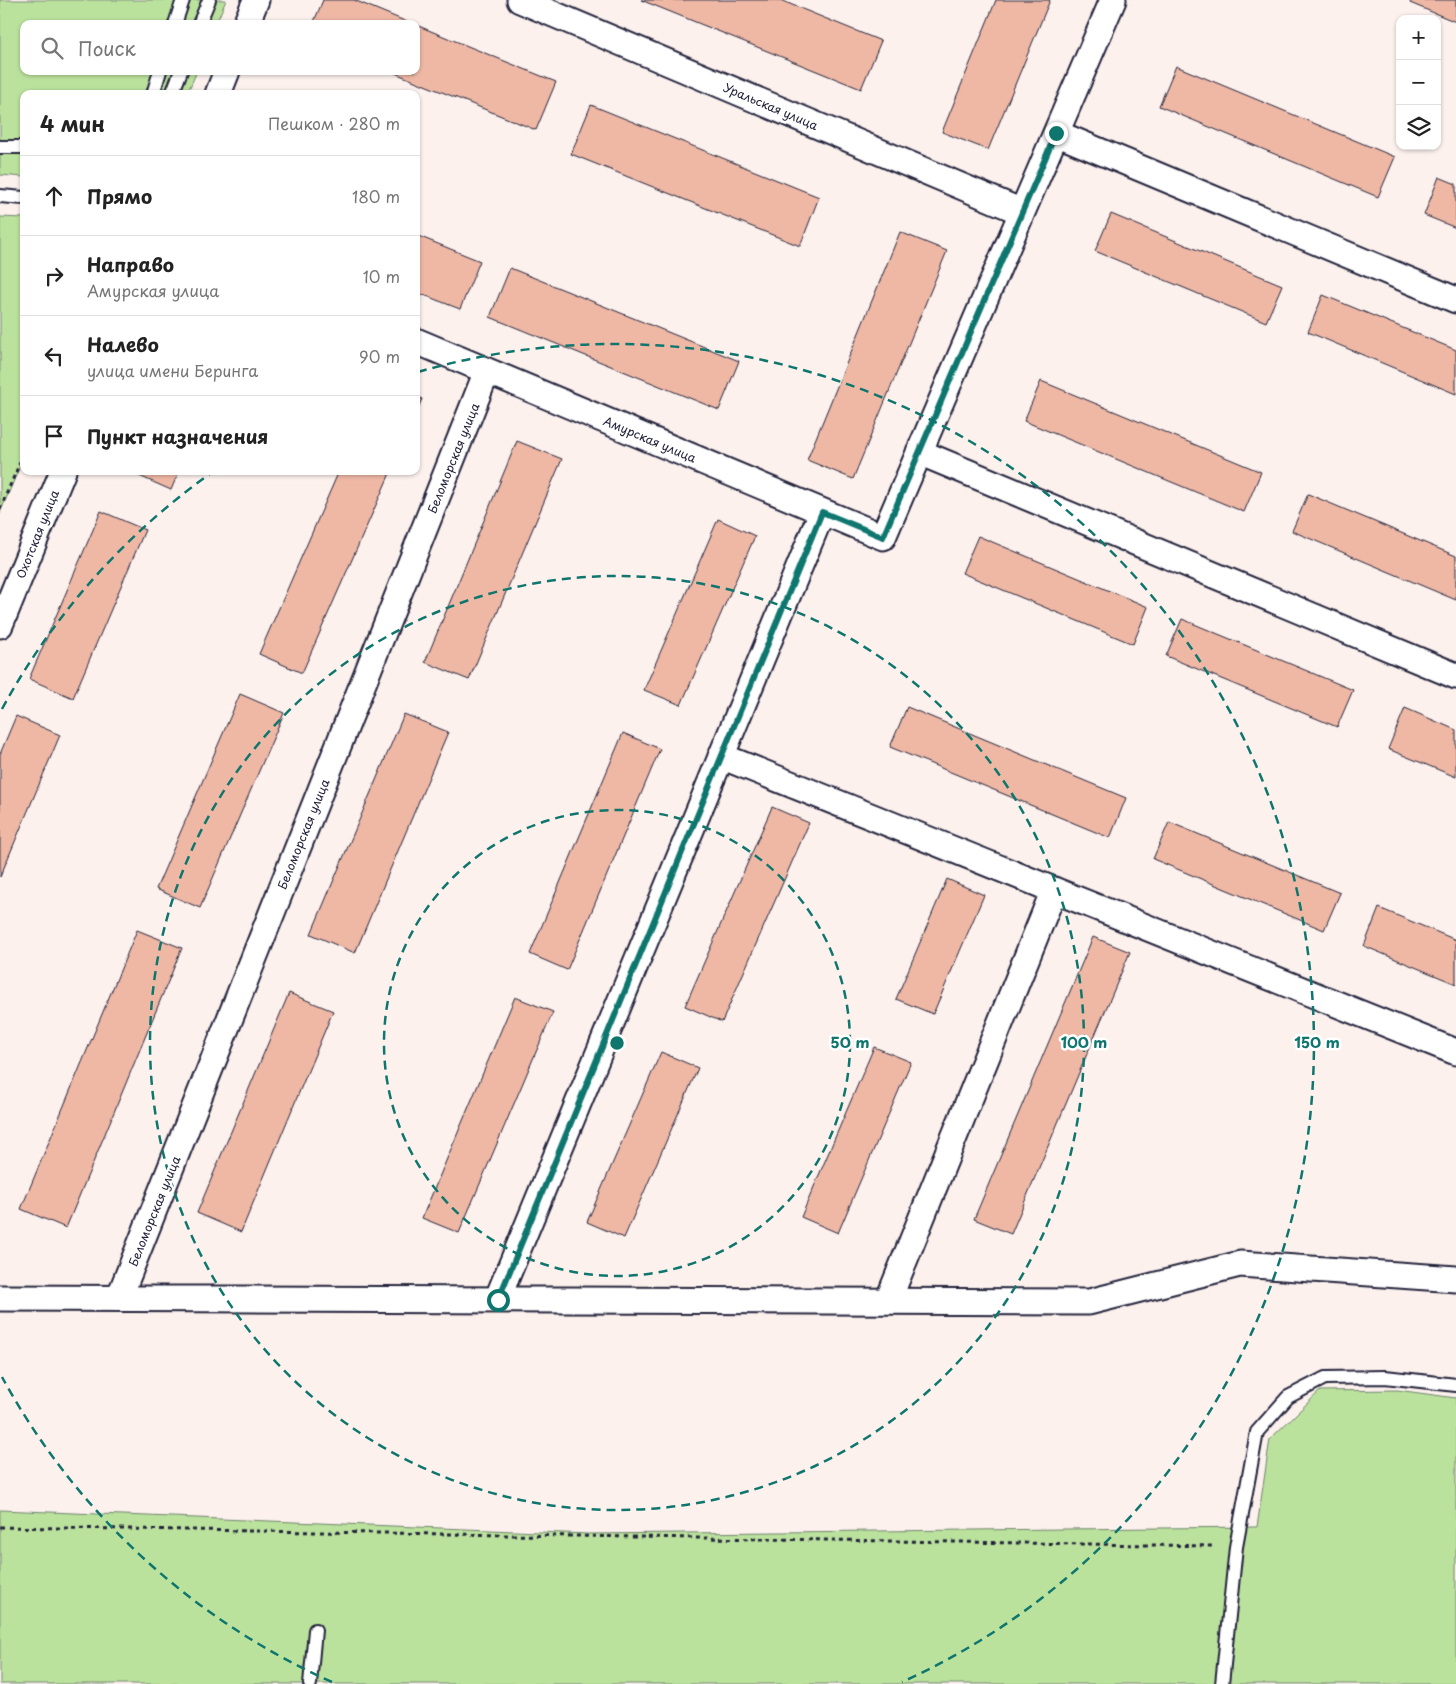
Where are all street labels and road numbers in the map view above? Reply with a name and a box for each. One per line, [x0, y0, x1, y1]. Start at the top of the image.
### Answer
street label: Уральская улица [721, 78, 821, 134]
street label: Беломорская улица [423, 400, 484, 516]
street label: Амурская улица [601, 411, 700, 467]
street label: Охотская улица [11, 487, 63, 581]
street label: Беломорская улица [273, 776, 334, 892]
street label: Беломорская улица [124, 1153, 185, 1269]

